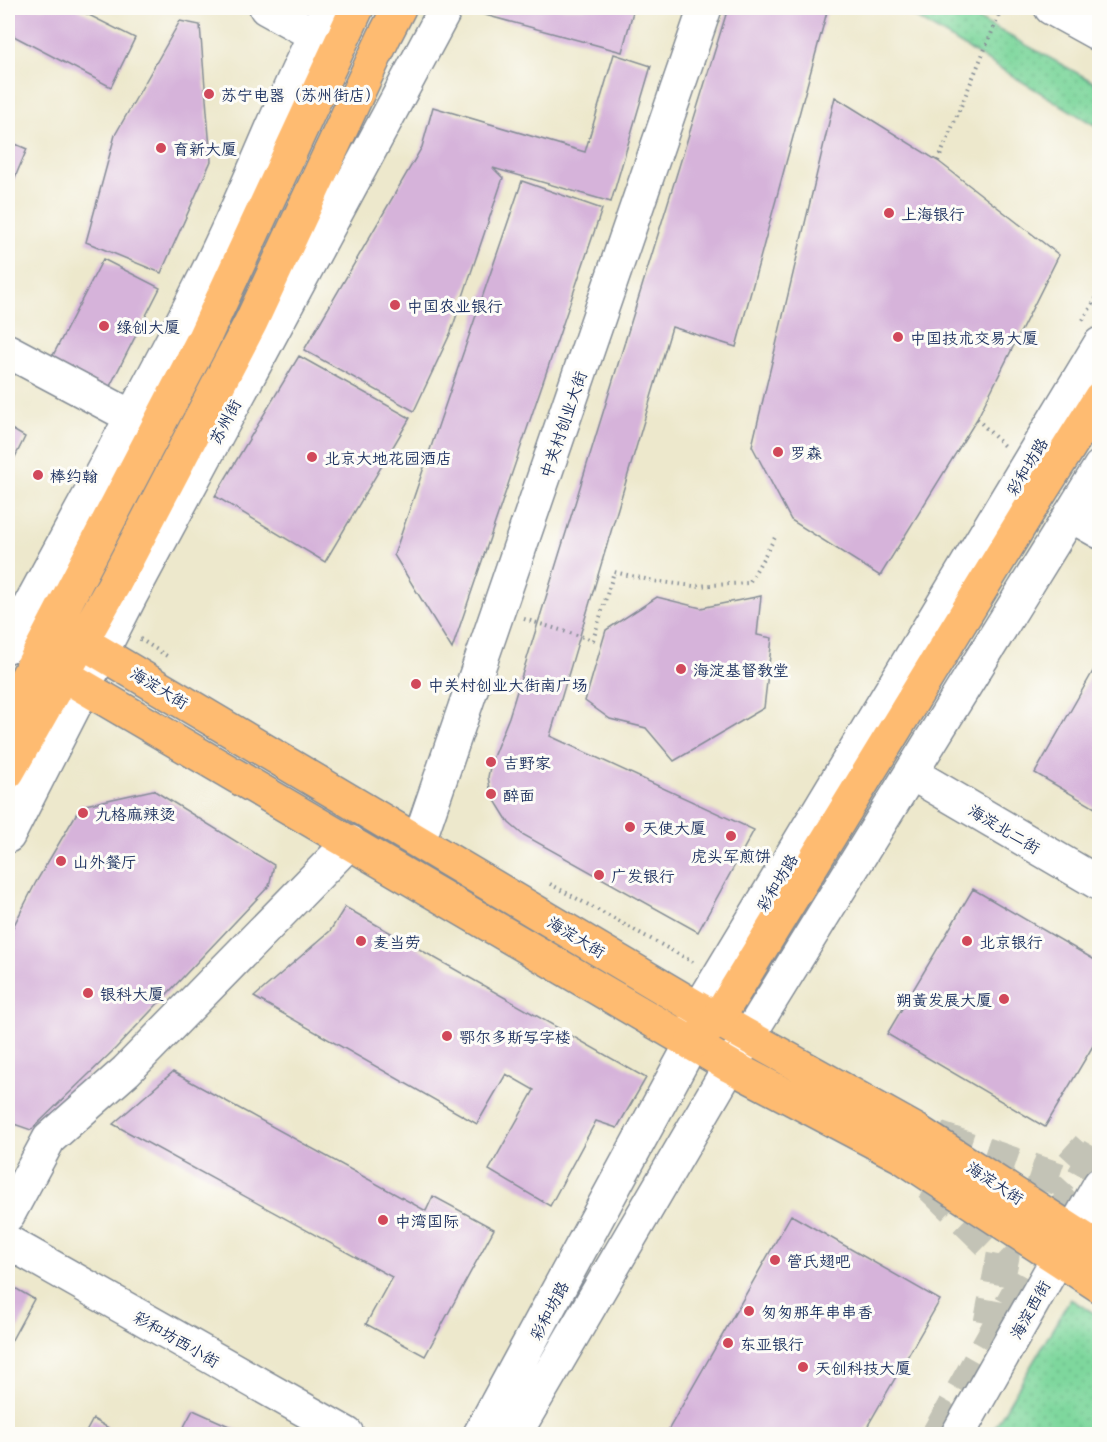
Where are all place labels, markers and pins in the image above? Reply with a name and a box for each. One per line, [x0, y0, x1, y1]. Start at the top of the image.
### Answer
place label: 苏宁电器（苏州街店） [221, 82, 381, 106]
marker: 苏宁电器（苏州街店） [202, 87, 216, 101]
place label: 育新大厦 [173, 136, 237, 160]
marker: 育新大厦 [154, 141, 168, 155]
place label: 上海银行 [901, 201, 965, 225]
marker: 上海银行 [882, 206, 896, 220]
place label: 中国农业银行 [407, 293, 503, 317]
marker: 中国农业银行 [388, 298, 402, 312]
place label: 绿创大厦 [116, 314, 180, 338]
marker: 绿创大厦 [97, 319, 111, 333]
place label: 中国技术交易大厦 [910, 325, 1038, 349]
marker: 中国技术交易大厦 [891, 330, 905, 344]
place label: 罗森 [790, 440, 822, 464]
place label: 北京大地花园酒店 [324, 445, 452, 469]
marker: 罗森 [771, 445, 785, 459]
marker: 北京大地花园酒店 [305, 450, 319, 464]
place label: 棒约翰 [50, 463, 98, 487]
marker: 棒约翰 [31, 468, 45, 482]
place label: 海淀基督教堂 [693, 657, 789, 681]
marker: 海淀基督教堂 [674, 662, 688, 676]
place label: 中关村创业大街南广场 [428, 672, 588, 696]
marker: 中关村创业大街南广场 [409, 677, 423, 691]
place label: 吉野家 [503, 750, 551, 774]
marker: 吉野家 [484, 755, 498, 769]
place label: 醉面 [503, 782, 535, 806]
marker: 醉面 [484, 787, 498, 801]
place label: 九格麻辣烫 [95, 801, 175, 825]
marker: 九格麻辣烫 [76, 806, 90, 820]
place label: 天使大厦 [642, 815, 706, 839]
marker: 天使大厦 [623, 820, 637, 834]
marker: 虎头军煎饼 [724, 829, 738, 843]
place label: 虎头军煎饼 [691, 843, 771, 867]
place label: 山外餐厅 [73, 849, 137, 873]
marker: 山外餐厅 [54, 854, 68, 868]
place label: 广发银行 [611, 863, 675, 887]
marker: 广发银行 [592, 868, 606, 882]
place label: 麦当劳 [373, 929, 421, 953]
place label: 北京银行 [979, 929, 1043, 953]
marker: 麦当劳 [354, 934, 368, 948]
marker: 北京银行 [960, 934, 974, 948]
place label: 银科大厦 [100, 981, 164, 1005]
marker: 银科大厦 [81, 986, 95, 1000]
place label: 朔黄发展大厦 [896, 987, 992, 1011]
marker: 朔黄发展大厦 [997, 992, 1011, 1006]
place label: 鄂尔多斯写字楼 [459, 1024, 571, 1048]
marker: 鄂尔多斯写字楼 [440, 1029, 454, 1043]
place label: 中湾国际 [395, 1208, 459, 1232]
marker: 中湾国际 [376, 1213, 390, 1227]
place label: 管氏翅吧 [787, 1248, 851, 1272]
marker: 管氏翅吧 [768, 1253, 782, 1267]
place label: 匆匆那年串串香 [761, 1299, 873, 1323]
marker: 匆匆那年串串香 [742, 1304, 756, 1318]
place label: 东亚银行 [740, 1331, 804, 1355]
marker: 东亚银行 [721, 1336, 735, 1350]
place label: 天创科技大厦 [815, 1355, 911, 1379]
marker: 天创科技大厦 [796, 1360, 810, 1374]

